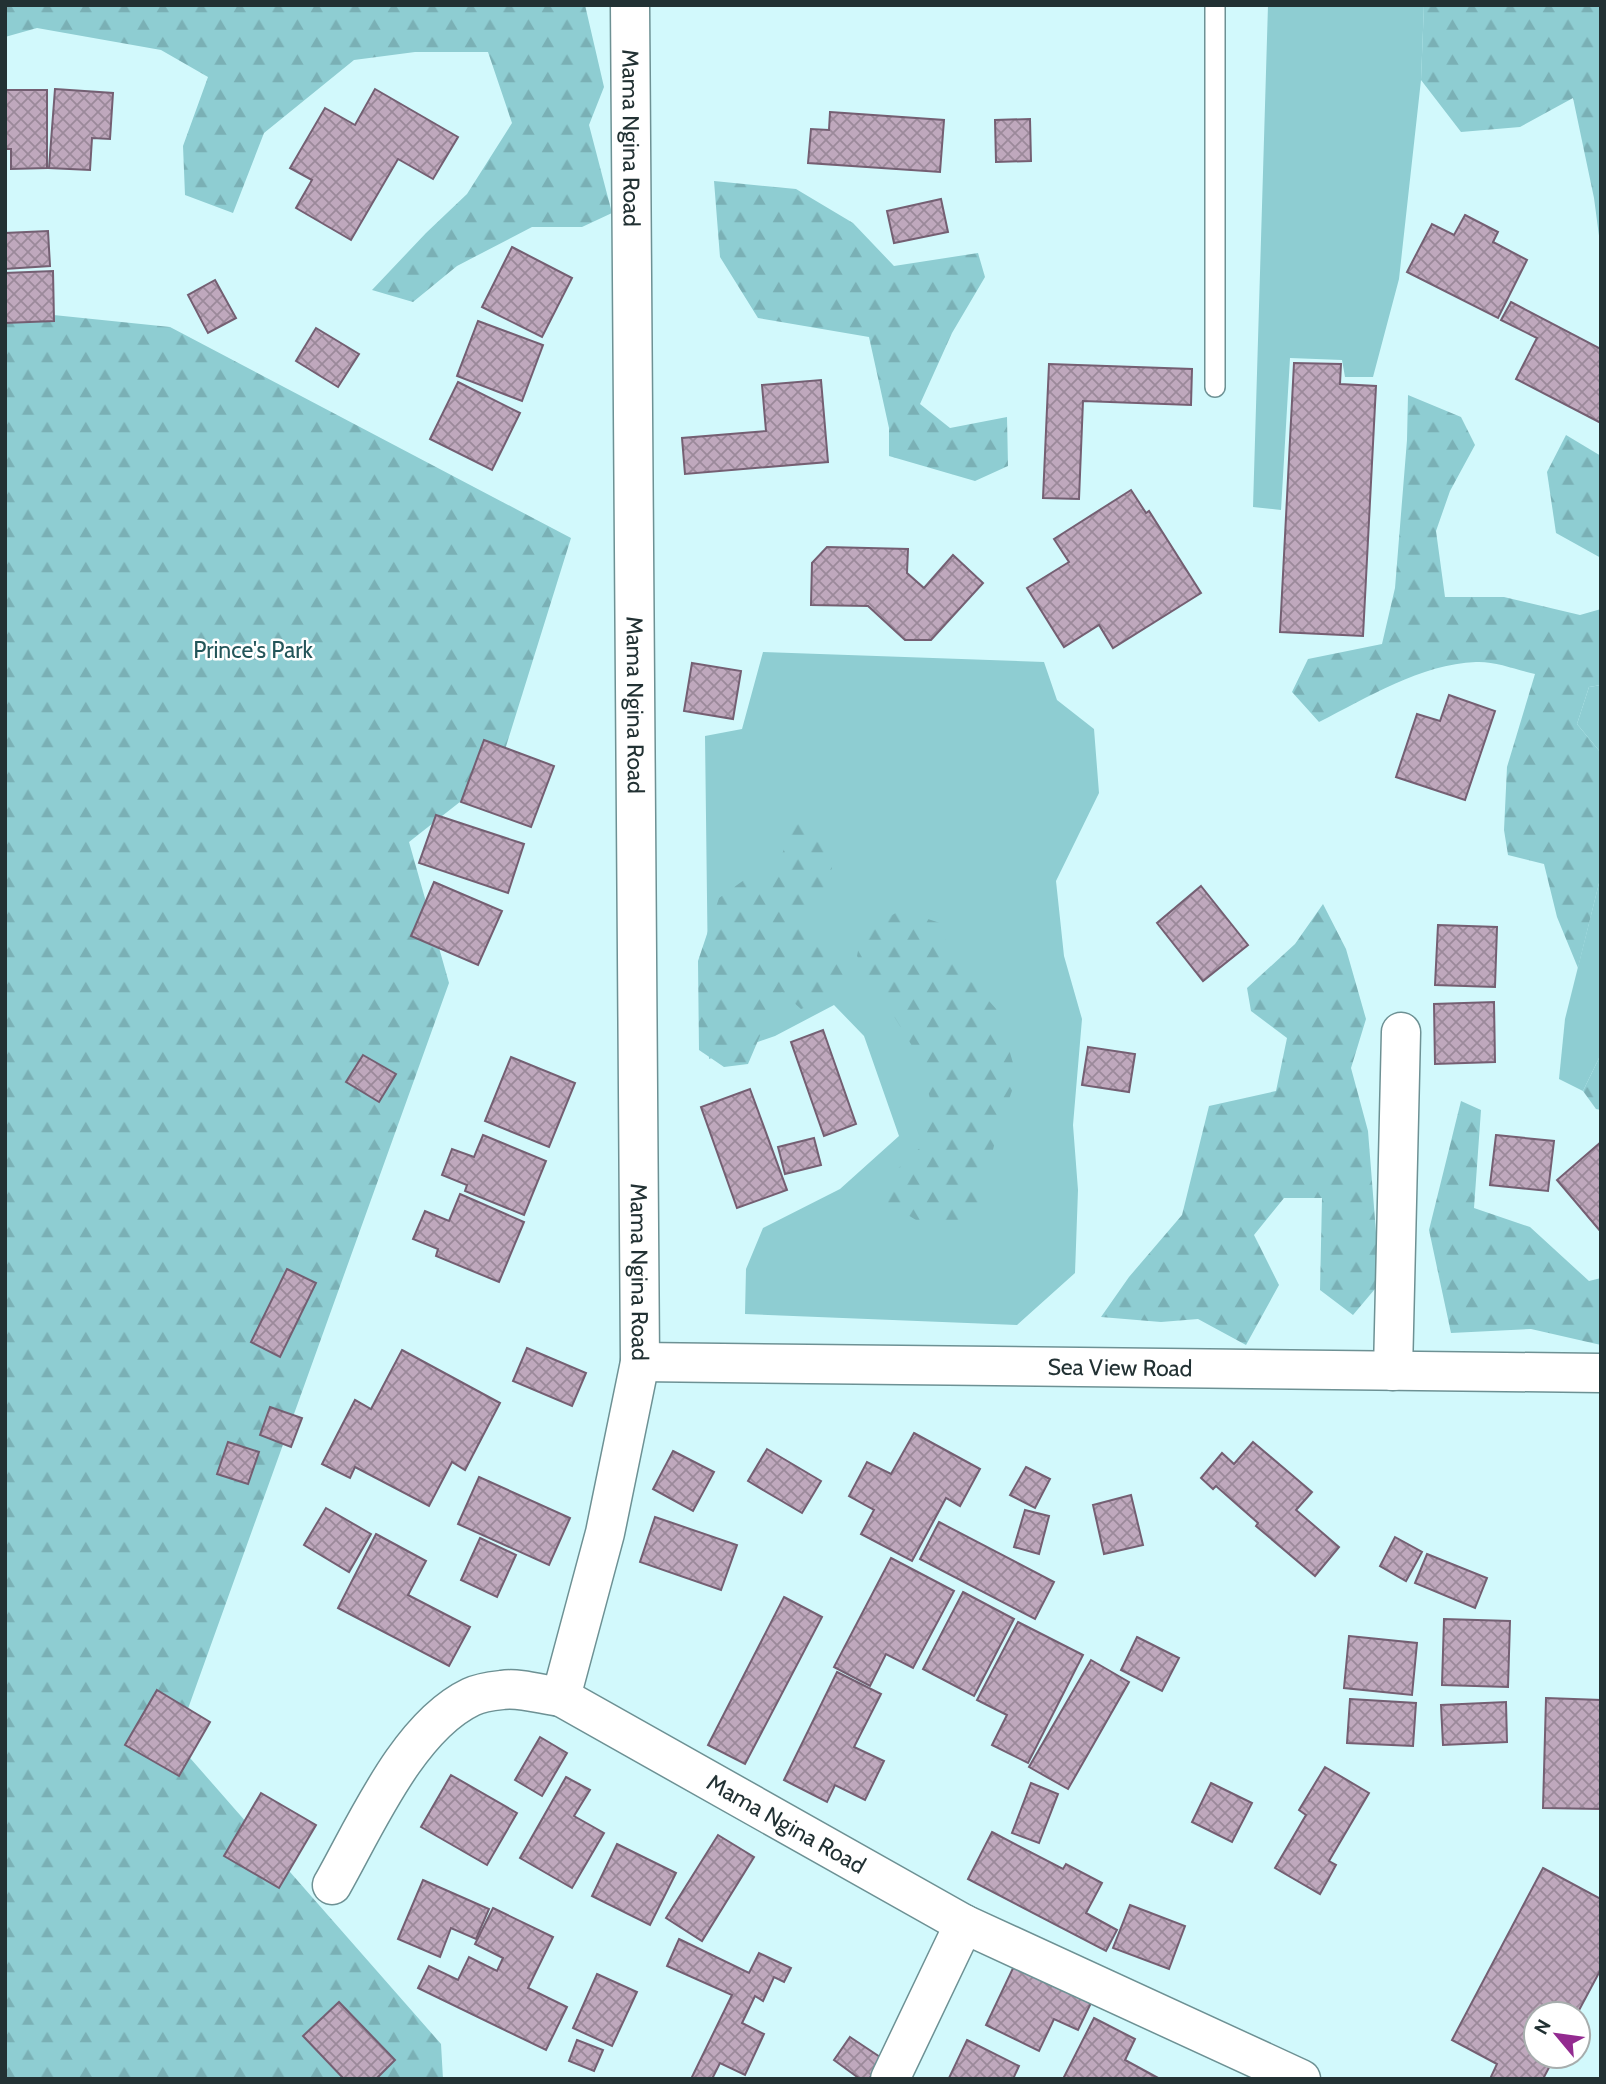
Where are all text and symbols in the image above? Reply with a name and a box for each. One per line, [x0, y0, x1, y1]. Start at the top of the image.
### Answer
street label: Mama Ngina Road [616, 49, 646, 227]
street label: Mama Ngina Road [621, 616, 650, 794]
park label: Prince's Park [193, 636, 313, 664]
street label: Mama Ngina Road [625, 1183, 654, 1361]
street label: Sea View Road [1047, 1353, 1193, 1382]
street label: Mama Ngina Road [702, 1768, 871, 1880]
north arrow [1522, 2000, 1592, 2070]
text: N [1529, 2016, 1556, 2038]

